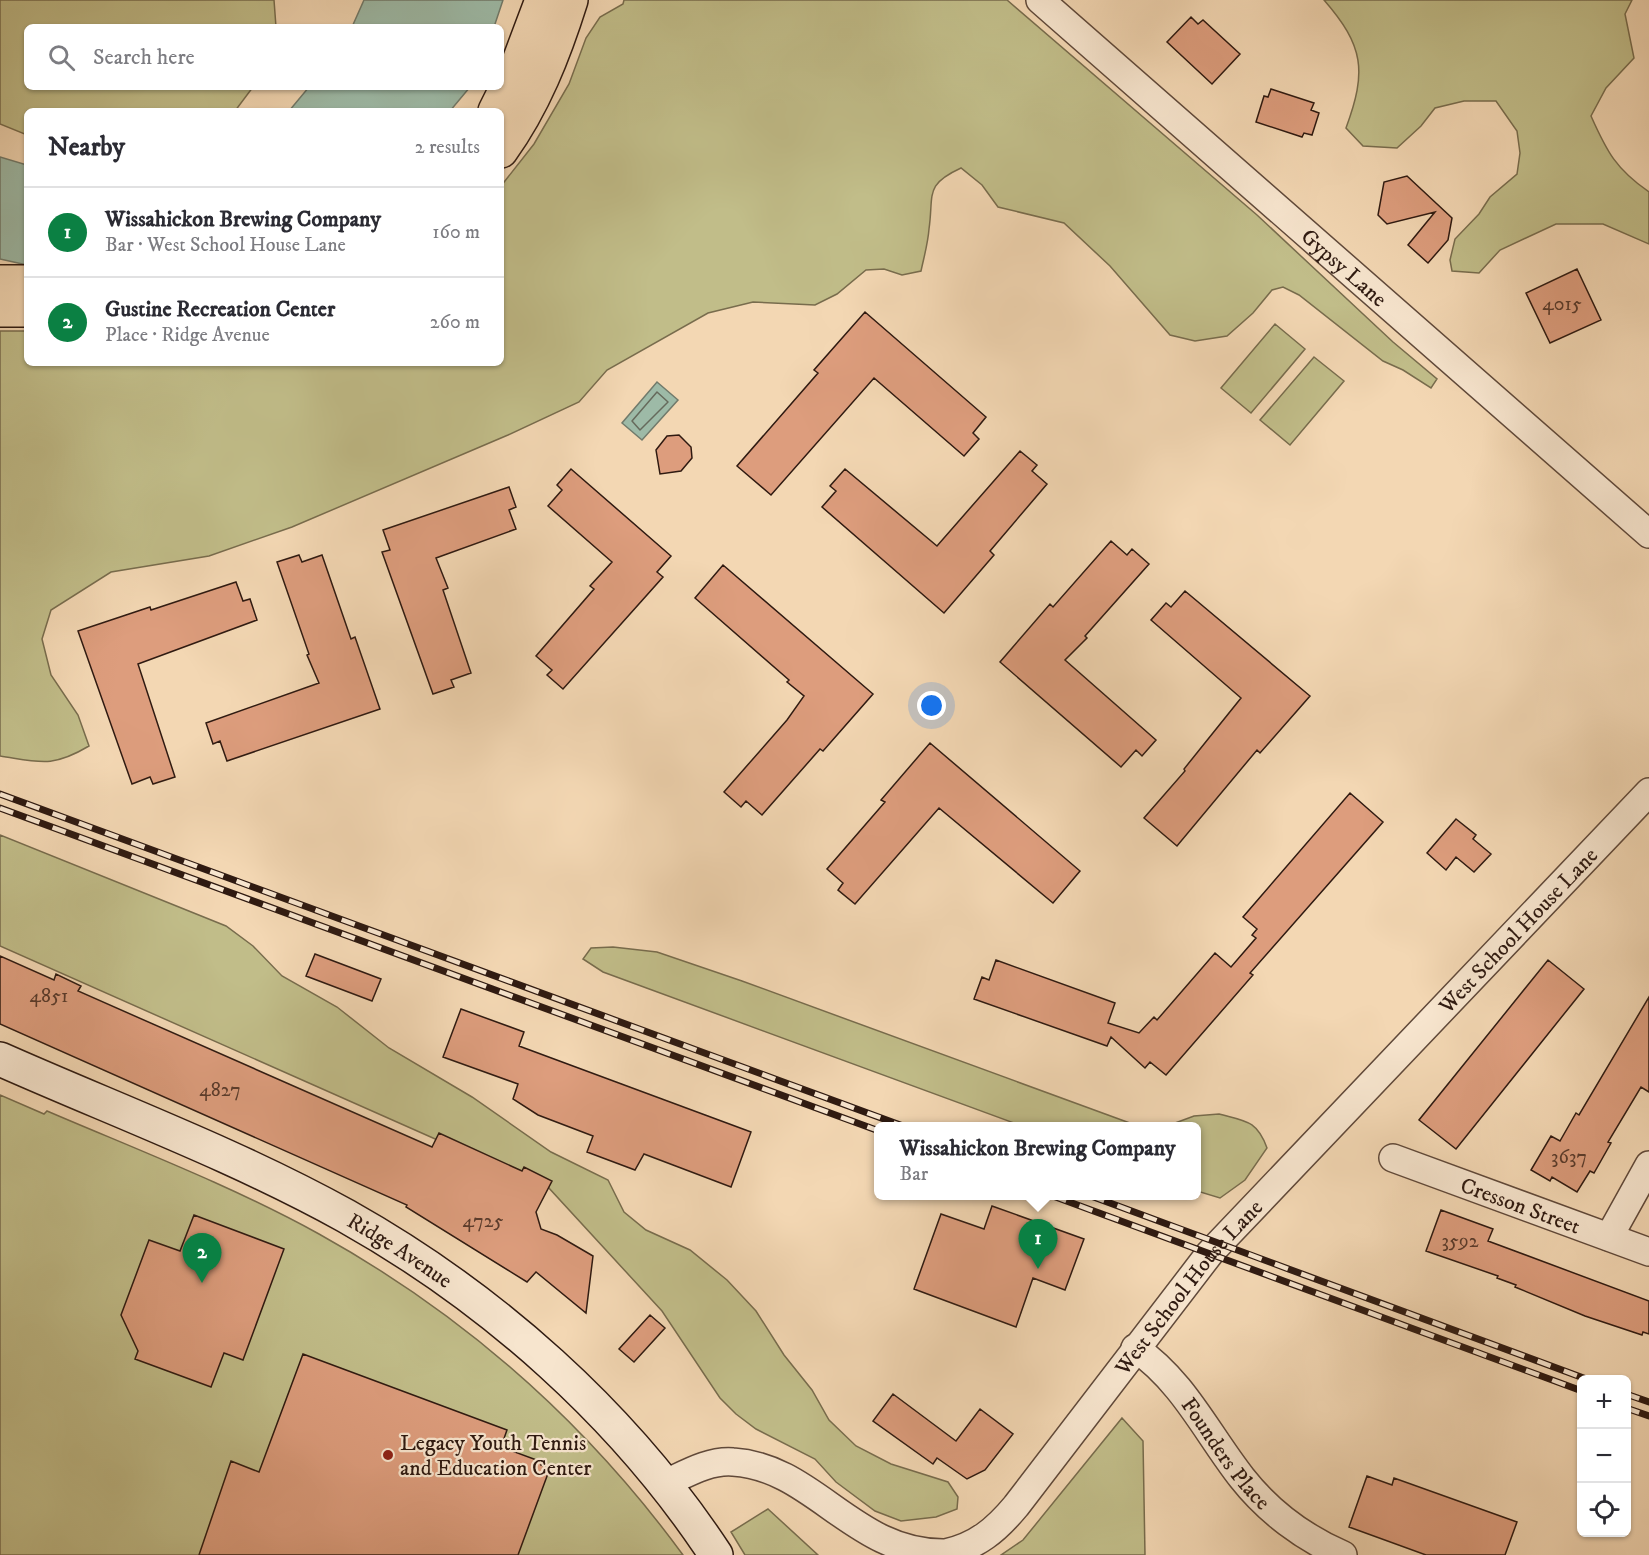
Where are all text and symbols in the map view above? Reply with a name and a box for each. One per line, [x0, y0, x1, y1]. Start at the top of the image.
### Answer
search box [24, 24, 504, 90]
icon: search [45, 41, 78, 74]
text: Search here [93, 44, 195, 71]
text: Nearby [48, 131, 125, 164]
text: 2 results [415, 135, 480, 160]
text: Wissahickon Brewing Company [105, 206, 381, 233]
text: 1 [64, 220, 71, 245]
text: 160 m [432, 220, 480, 245]
street label: Gypsy Lane [1295, 223, 1392, 313]
text: Bar · West School House Lane [105, 233, 346, 258]
house number: 4015 [1542, 292, 1582, 317]
text: Gustine Recreation Center [105, 296, 335, 323]
text: 2 [63, 310, 72, 335]
text: 260 m [430, 310, 480, 335]
text: Place · Ridge Avenue [105, 323, 270, 348]
your location [917, 691, 946, 720]
street label: West School House Lane [1433, 842, 1604, 1020]
house number: 4851 [30, 984, 68, 1009]
house number: 4827 [199, 1078, 241, 1103]
popup [874, 1122, 1201, 1200]
text: Wissahickon Brewing Company [900, 1135, 1175, 1162]
house number: 3637 [1551, 1145, 1587, 1170]
text: Bar [900, 1162, 928, 1187]
street label: Cresson Street [1457, 1172, 1584, 1241]
street label: West School House Lane [1109, 1194, 1269, 1381]
street label: Ridge Avenue [342, 1208, 457, 1294]
house number: 4725 [462, 1209, 504, 1234]
pin: 1 [1018, 1220, 1058, 1269]
house number: 3592 [1441, 1229, 1479, 1254]
pin: 2 [182, 1234, 222, 1283]
map controls [1577, 1375, 1631, 1537]
button: + [1577, 1375, 1631, 1429]
street label: Founders Place [1175, 1392, 1276, 1516]
button: − [1577, 1429, 1631, 1483]
place label: Legacy Youth Tennis and Education Center [400, 1430, 592, 1482]
marker: Legacy Youth Tennis and Education Center [381, 1448, 395, 1462]
button: locate [1577, 1483, 1631, 1537]

